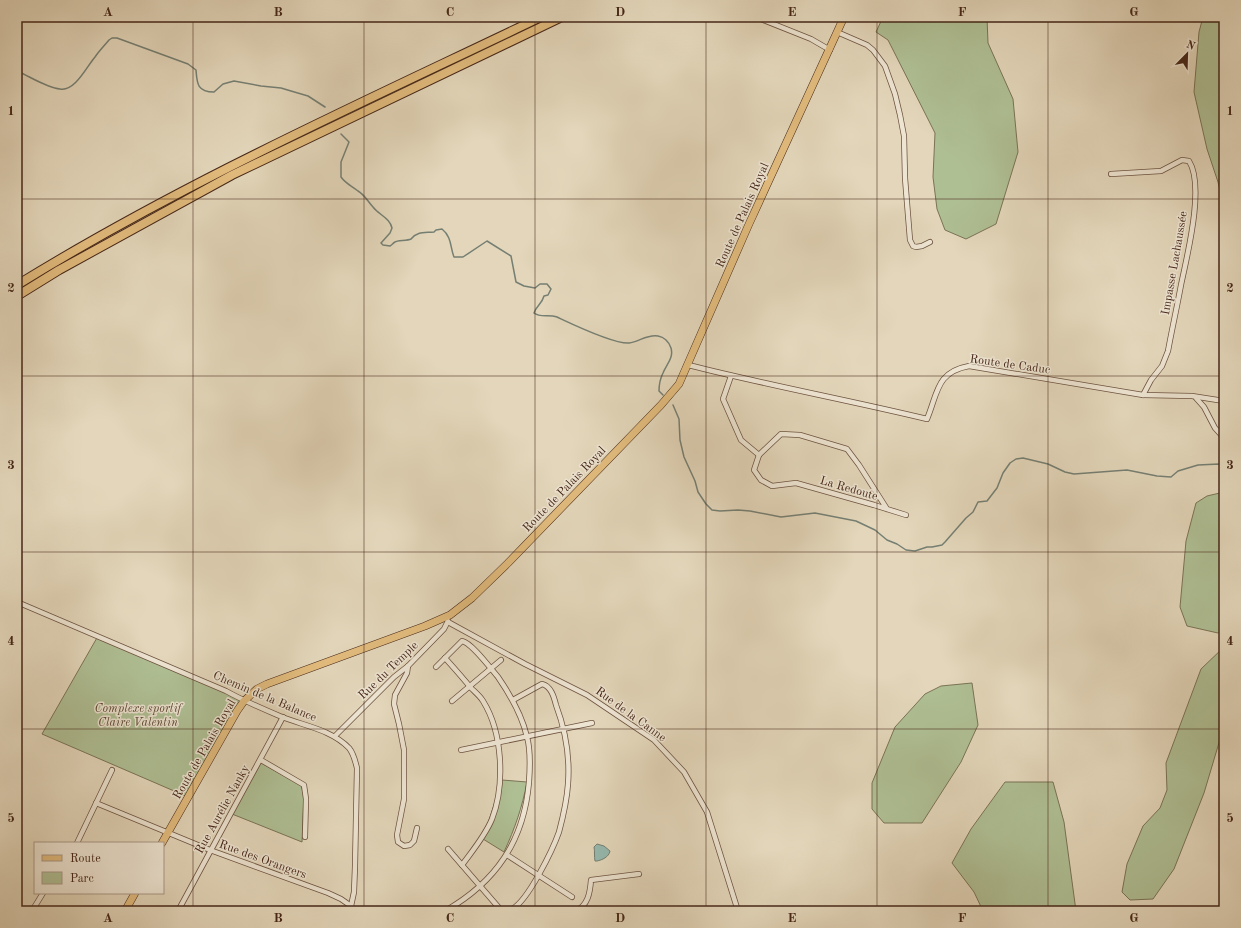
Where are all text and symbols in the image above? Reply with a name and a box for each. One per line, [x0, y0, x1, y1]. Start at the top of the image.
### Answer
text: A [103, 6, 113, 19]
text: B [273, 6, 283, 19]
text: C [446, 6, 454, 19]
text: D [615, 6, 625, 19]
text: E [788, 6, 797, 19]
text: F [958, 6, 967, 19]
text: G [1129, 6, 1139, 19]
north arrow [1167, 34, 1207, 74]
text: N [1184, 39, 1197, 53]
text: 1 [7, 105, 15, 118]
text: 1 [1226, 105, 1234, 118]
street label: Route de Palais Royal [714, 161, 771, 270]
street label: Impasse Lachaussée [1160, 210, 1190, 316]
text: 2 [7, 282, 15, 295]
text: 2 [1226, 282, 1234, 295]
street label: Route de Caduc [969, 353, 1051, 377]
street label: Route de Palais Royal [521, 445, 608, 535]
text: 3 [7, 459, 15, 472]
text: 3 [1226, 459, 1234, 472]
street label: La Redoute [818, 475, 880, 503]
text: 4 [7, 635, 15, 648]
text: 4 [1226, 635, 1234, 648]
street label: Rue du Temple [357, 639, 421, 702]
street label: Chemin de la Balance [211, 670, 318, 724]
street label: Rue de la Canne [593, 685, 668, 745]
street label: Route de Palais Royal [171, 697, 238, 802]
park label: Complexe sportif Claire Valentin [94, 703, 184, 729]
street label: Rue Aurélie Nanky [194, 763, 253, 856]
text: 5 [7, 812, 15, 825]
text: 5 [1226, 812, 1234, 825]
street label: Rue des Orangers [217, 839, 308, 881]
legend [34, 842, 164, 894]
text: Route [70, 853, 101, 865]
text: Parc [70, 873, 94, 885]
text: A [103, 912, 113, 925]
text: B [273, 912, 283, 925]
text: C [446, 912, 454, 925]
text: D [615, 912, 625, 925]
text: E [788, 912, 797, 925]
text: F [958, 912, 967, 925]
text: G [1129, 912, 1139, 925]

